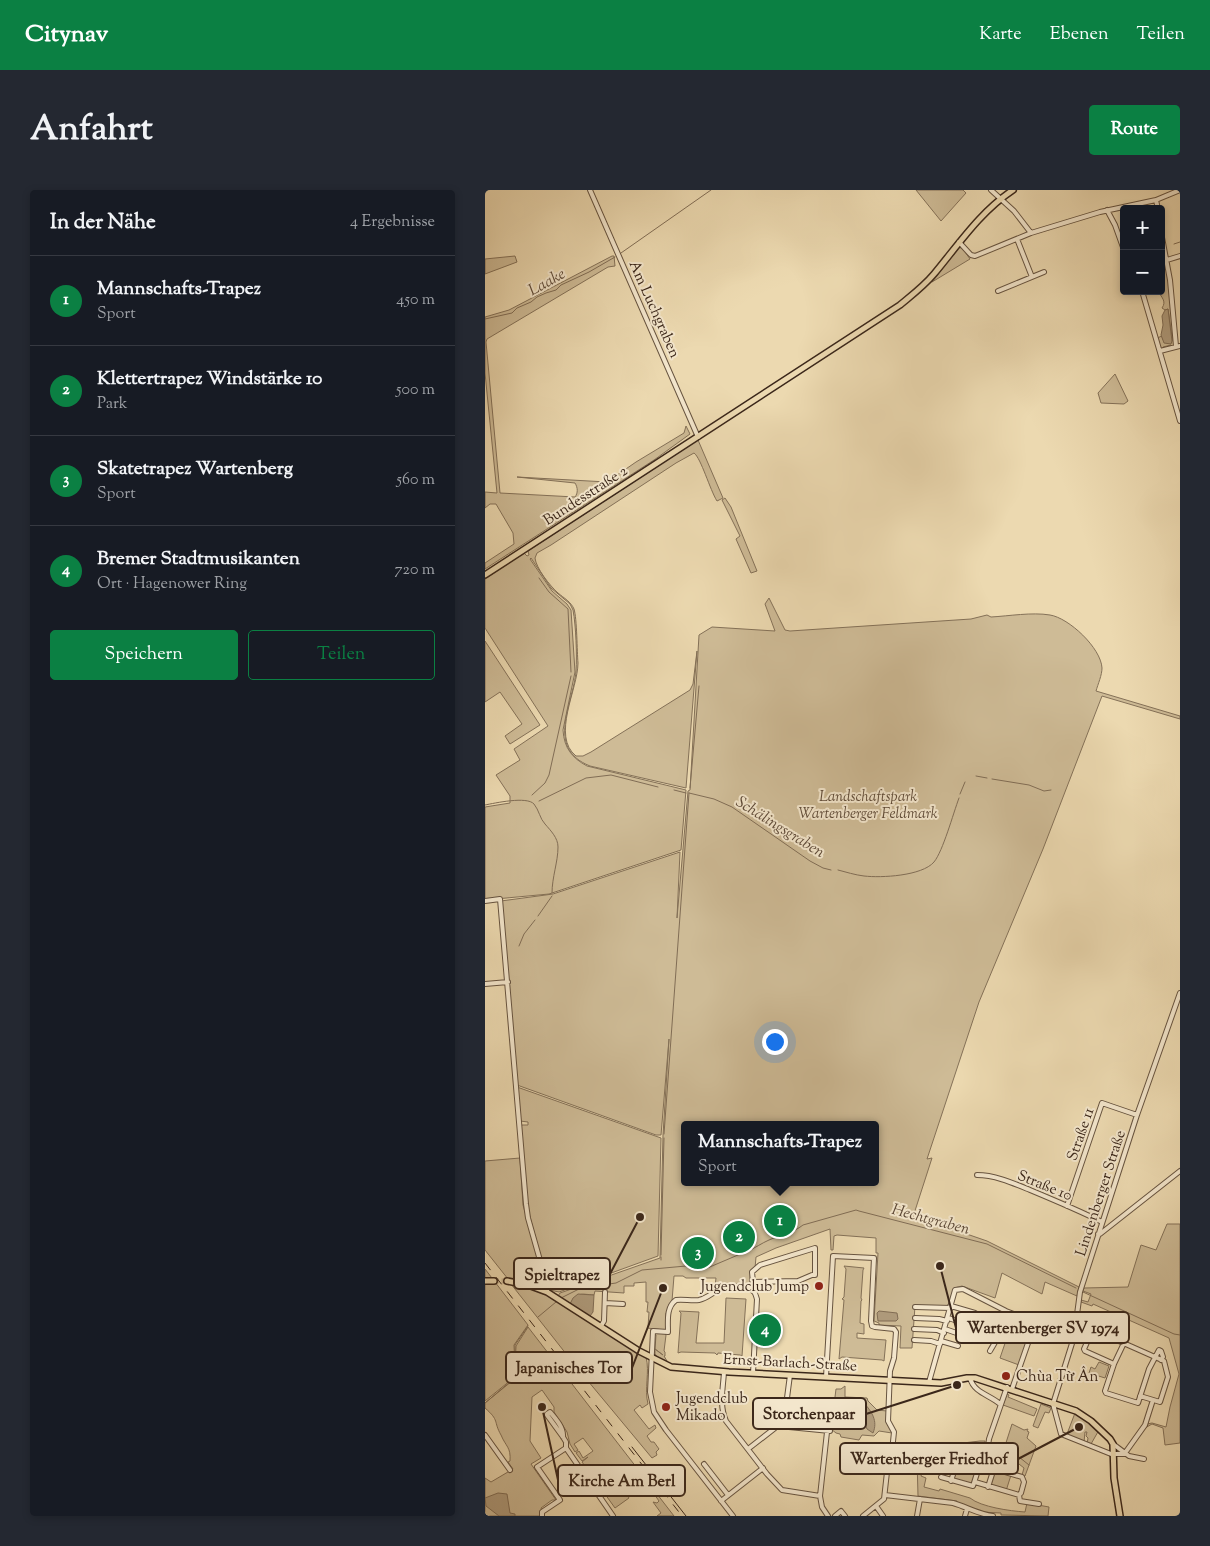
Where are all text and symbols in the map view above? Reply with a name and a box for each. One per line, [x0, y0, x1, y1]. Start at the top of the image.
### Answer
text: Citynav [25, 18, 108, 52]
text: Karte [979, 22, 1022, 48]
text: Ebenen [1050, 22, 1109, 48]
text: Teilen [1137, 22, 1185, 48]
text: Anfahrt [30, 105, 153, 156]
button: Route [1089, 105, 1180, 155]
map controls [1120, 205, 1165, 295]
button: + [1120, 205, 1165, 250]
text: In der Nähe [50, 208, 156, 238]
text: 4 Ergebnisse [350, 211, 435, 234]
button: − [1120, 250, 1165, 295]
street label: Am Luchgraben [623, 258, 685, 362]
water label: Laake [524, 264, 570, 303]
text: Mannschafts-Trapez [97, 276, 261, 303]
text: 1 [63, 289, 69, 312]
text: 450 m [396, 289, 435, 312]
text: Sport [97, 303, 136, 326]
text: Klettertrapez Windstärke 10 [97, 366, 322, 393]
text: 2 [62, 379, 70, 402]
text: 500 m [396, 379, 435, 402]
text: Park [97, 393, 128, 416]
text: Skatetrapez Wartenberg [97, 456, 293, 483]
street label: Bundesstraße 2 [540, 461, 632, 531]
text: 3 [63, 469, 69, 492]
text: 560 m [396, 469, 435, 492]
text: Sport [97, 483, 136, 506]
text: Bremer Stadtmusikanten [97, 546, 300, 573]
text: 4 [62, 559, 70, 582]
text: 720 m [395, 559, 435, 582]
text: Ort · Hagenower Ring [97, 573, 247, 596]
button: Speichern [50, 630, 238, 680]
button: Teilen [248, 630, 435, 680]
park label: Landschaftspark Wartenberger Feldmark [799, 787, 938, 825]
water label: Schälingsgraben [731, 792, 829, 865]
your location [762, 1029, 788, 1055]
street label: Straße 11 [1063, 1105, 1100, 1164]
popup [681, 1121, 879, 1186]
street label: Lindenberger Straße [1071, 1128, 1132, 1259]
text: Mannschafts-Trapez [698, 1129, 862, 1156]
text: Sport [698, 1156, 737, 1179]
street label: Straße 10 [1014, 1166, 1075, 1207]
water label: Hechtgraben [889, 1199, 972, 1242]
pin: 1 [764, 1202, 796, 1240]
pin: 2 [723, 1218, 755, 1256]
pin: 3 [682, 1234, 714, 1272]
callout: Spieltrapez [514, 1258, 610, 1289]
text: Spieltrapez [524, 1265, 600, 1288]
place label: Jugendclub Jump [700, 1277, 809, 1298]
marker: Jugendclub Jump [813, 1280, 825, 1292]
pin: 4 [749, 1311, 781, 1349]
callout: Wartenberger SV 1974 [956, 1312, 1129, 1343]
text: Wartenberger SV 1974 [967, 1318, 1119, 1341]
street label: Ernst-Barlach-Straße [722, 1349, 858, 1377]
callout: Japanisches Tor [506, 1352, 632, 1383]
text: Japanisches Tor [514, 1358, 623, 1381]
place label: Chùa Từ Ân [1016, 1366, 1099, 1388]
marker: Chùa Từ Ân [1000, 1370, 1012, 1382]
place label: Jugendclub Mikado [675, 1389, 748, 1427]
callout: Storchenpaar [753, 1398, 866, 1429]
marker: Jugendclub Mikado [660, 1401, 672, 1413]
text: Storchenpaar [763, 1404, 856, 1427]
callout: Wartenberger Friedhof [840, 1443, 1018, 1474]
text: Wartenberger Friedhof [850, 1449, 1010, 1472]
callout: Kirche Am Berl [558, 1465, 685, 1496]
text: Kirche Am Berl [569, 1471, 676, 1494]

